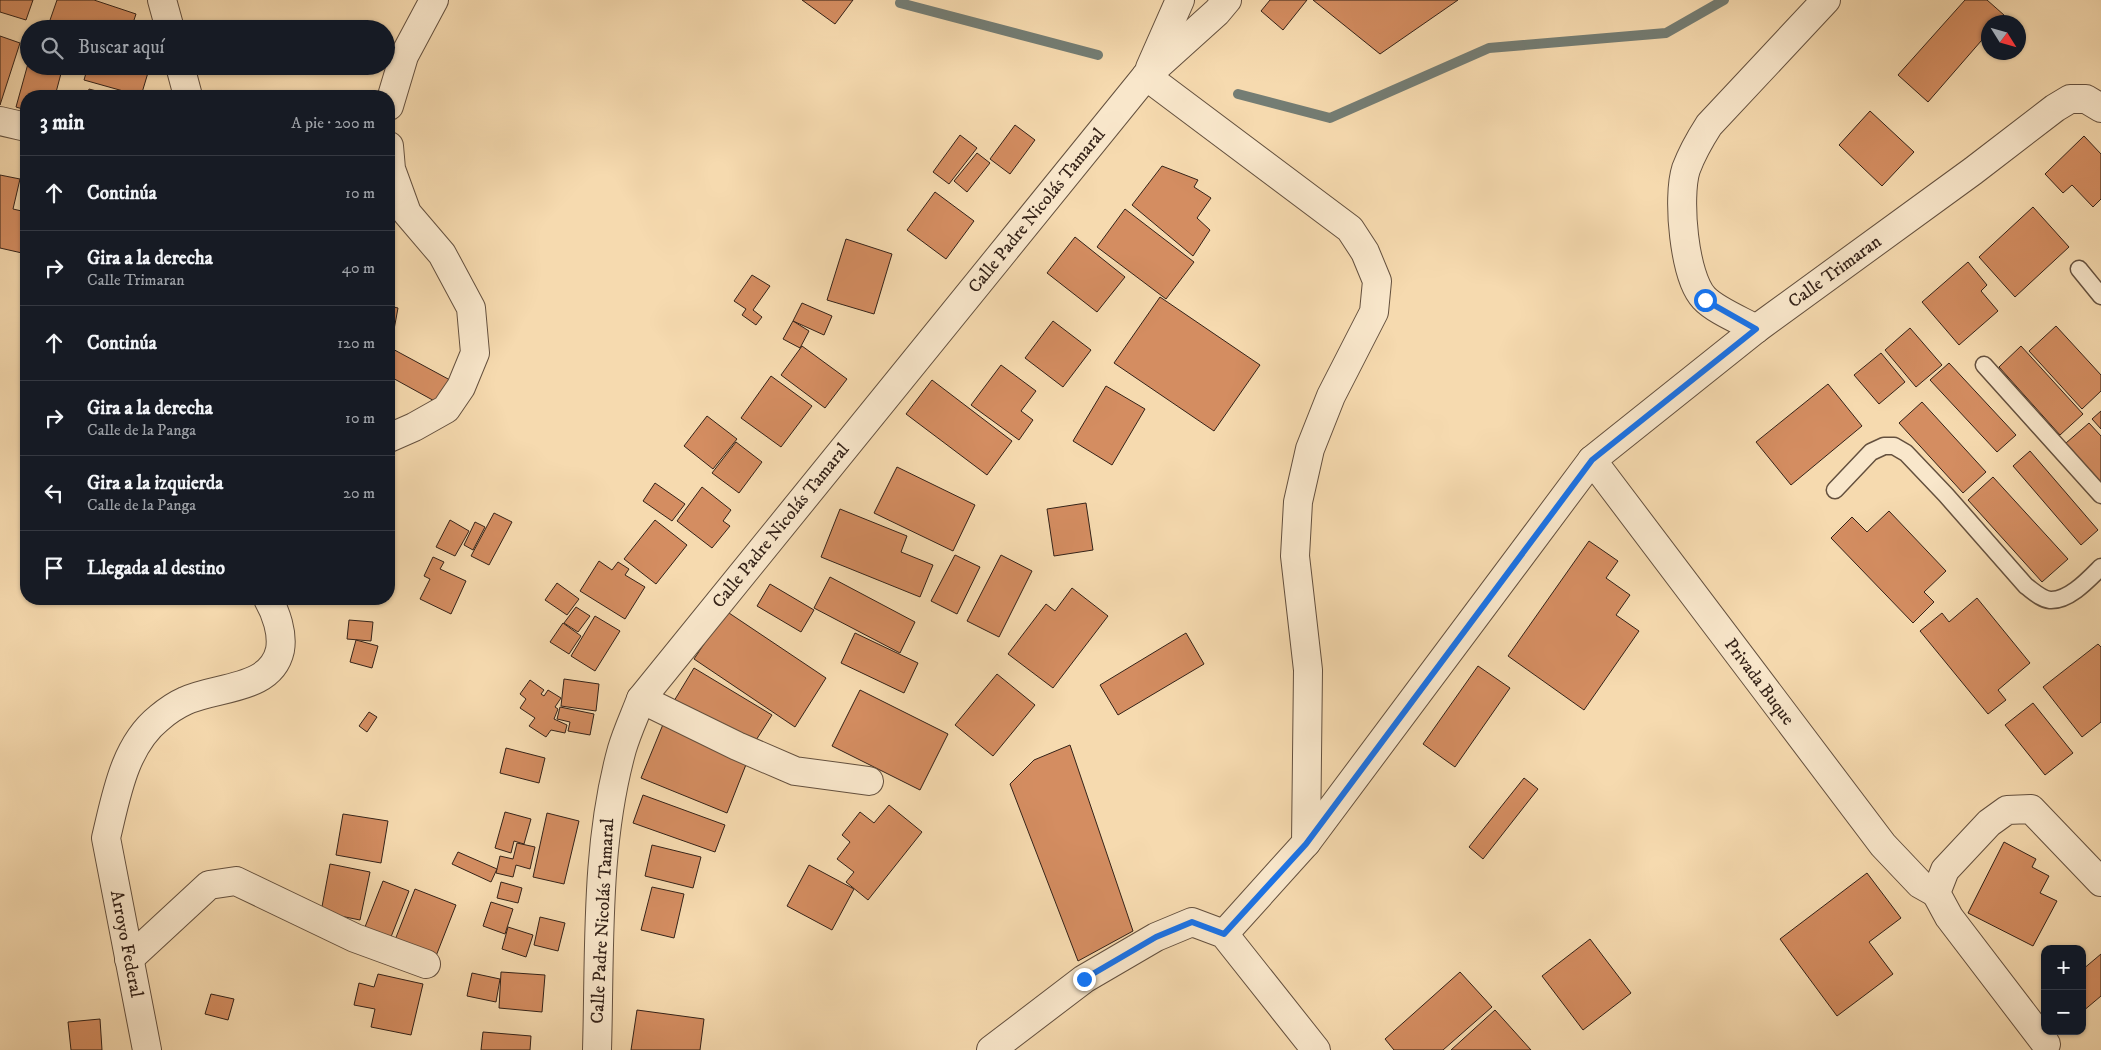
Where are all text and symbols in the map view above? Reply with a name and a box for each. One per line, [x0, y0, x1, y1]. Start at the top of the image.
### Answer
north arrow [1981, 15, 2026, 60]
search box [20, 20, 395, 75]
icon: search [38, 34, 66, 62]
text: Buscar aquí [78, 36, 164, 59]
text: 3 min [40, 110, 85, 136]
text: A pie · 200 m [291, 113, 375, 133]
street label: Calle Padre Nicolás Tamaral [964, 124, 1111, 298]
icon: ahead [40, 179, 68, 207]
text: Continúa [87, 182, 157, 205]
text: 10 m [345, 183, 375, 203]
street label: Calle Trimaran [1784, 231, 1886, 313]
text: Gira a la derecha [87, 247, 213, 270]
icon: right [40, 254, 68, 282]
text: 40 m [342, 258, 375, 278]
text: Calle Trimaran [87, 270, 185, 290]
route start [1694, 289, 1717, 312]
icon: ahead [40, 329, 68, 357]
text: Continúa [87, 332, 157, 355]
text: 120 m [337, 333, 375, 353]
text: Gira a la derecha [87, 397, 213, 420]
icon: right [40, 404, 68, 432]
text: 10 m [345, 408, 375, 428]
text: Calle de la Panga [87, 420, 196, 440]
street label: Calle Padre Nicolás Tamaral [708, 439, 855, 613]
text: Gira a la izquierda [87, 472, 223, 495]
icon: left [40, 479, 68, 507]
text: 20 m [343, 483, 375, 503]
text: Calle de la Panga [87, 495, 196, 515]
icon: arrive [40, 554, 68, 582]
text: Llegada al destino [87, 557, 225, 580]
street label: Privada Buque [1719, 634, 1799, 730]
street label: Calle Padre Nicolás Tamaral [587, 817, 619, 1024]
street label: Arroyo Federal [105, 888, 147, 1000]
map controls [2041, 945, 2086, 1035]
button: + [2041, 945, 2086, 990]
route end [1073, 968, 1096, 991]
button: − [2041, 990, 2086, 1035]

